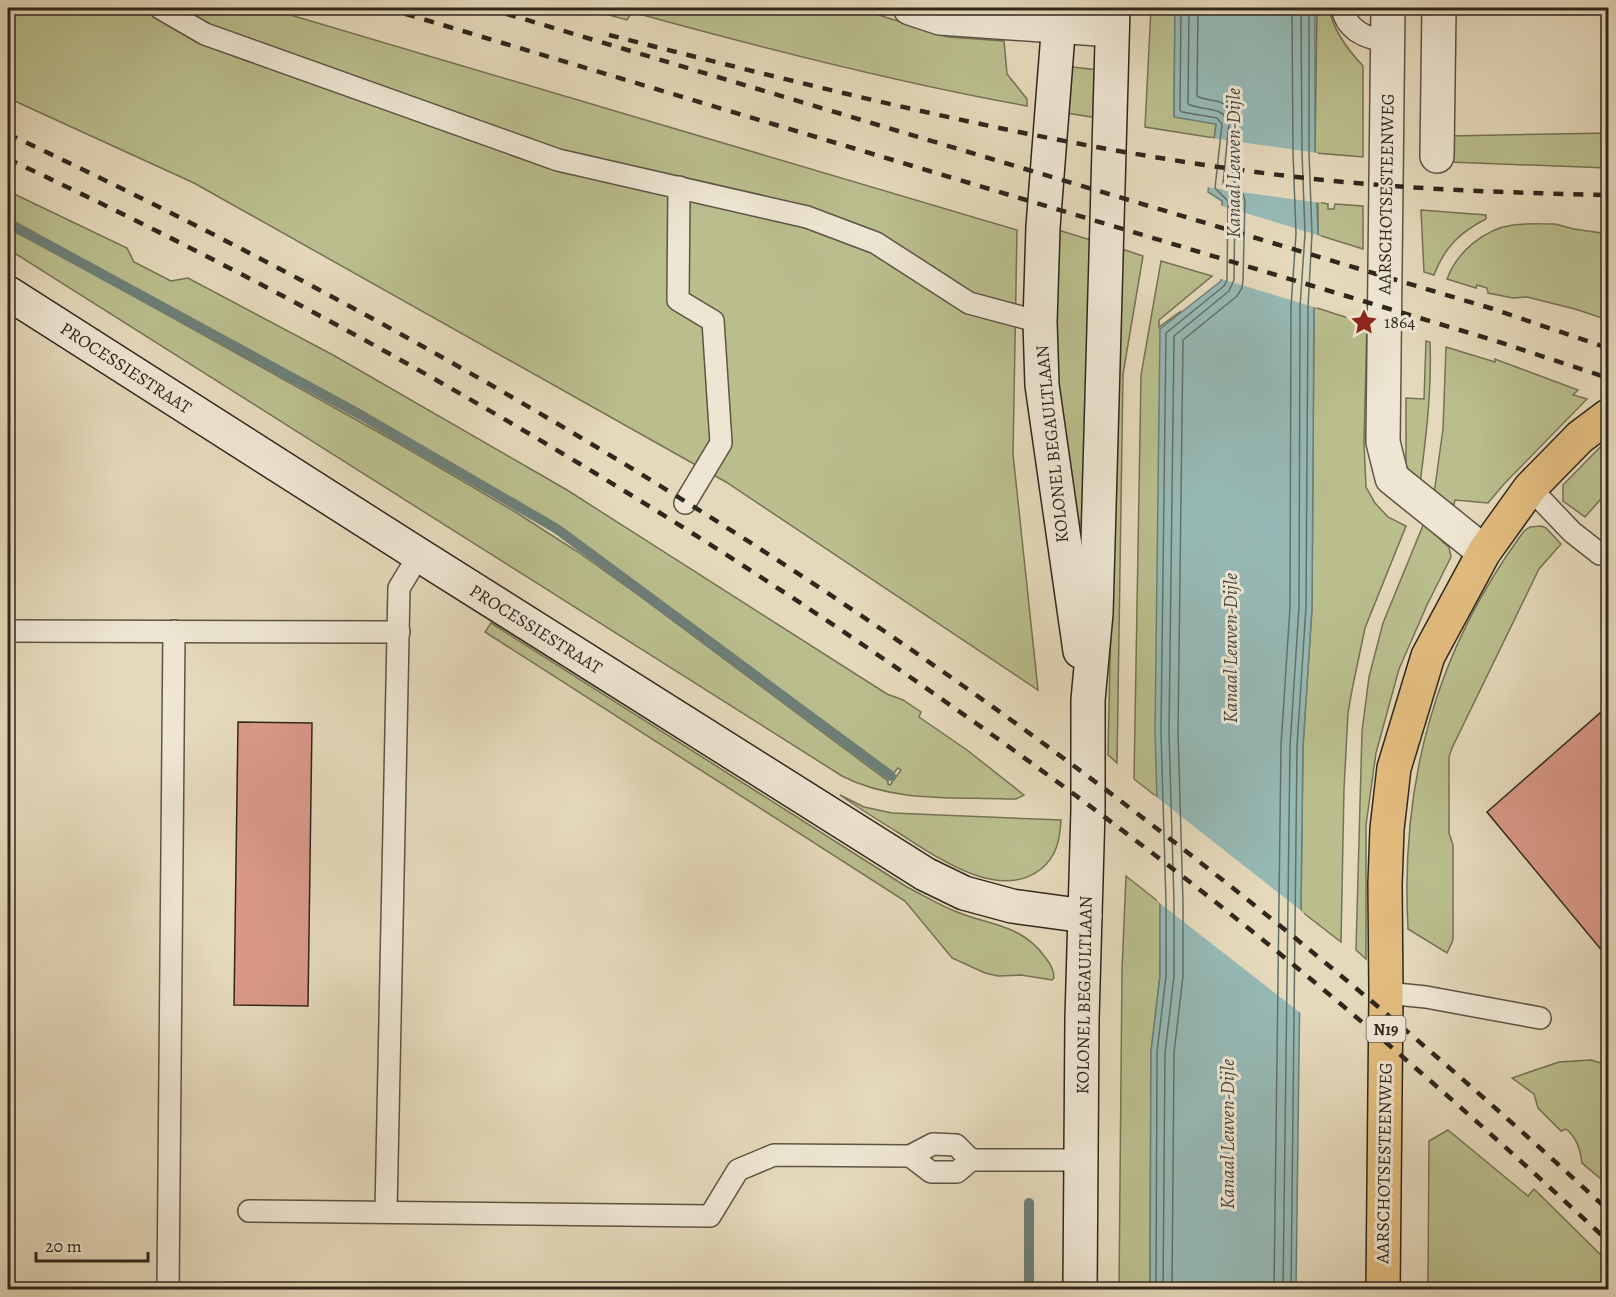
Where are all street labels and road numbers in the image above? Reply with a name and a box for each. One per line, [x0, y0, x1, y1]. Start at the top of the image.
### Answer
street label: AARSCHOTSESTEENWEG [1372, 93, 1400, 296]
street label: PROCESSIESTRAAT [56, 317, 196, 420]
street label: KOLONEL BEGAULTLAAN [1030, 344, 1074, 544]
street label: PROCESSIESTRAAT [465, 579, 607, 680]
street label: KOLONEL BEGAULTLAAN [1070, 895, 1098, 1095]
road number: N19 [1366, 1016, 1406, 1042]
street label: AARSCHOTSESTEENWEG [1370, 1062, 1398, 1265]

